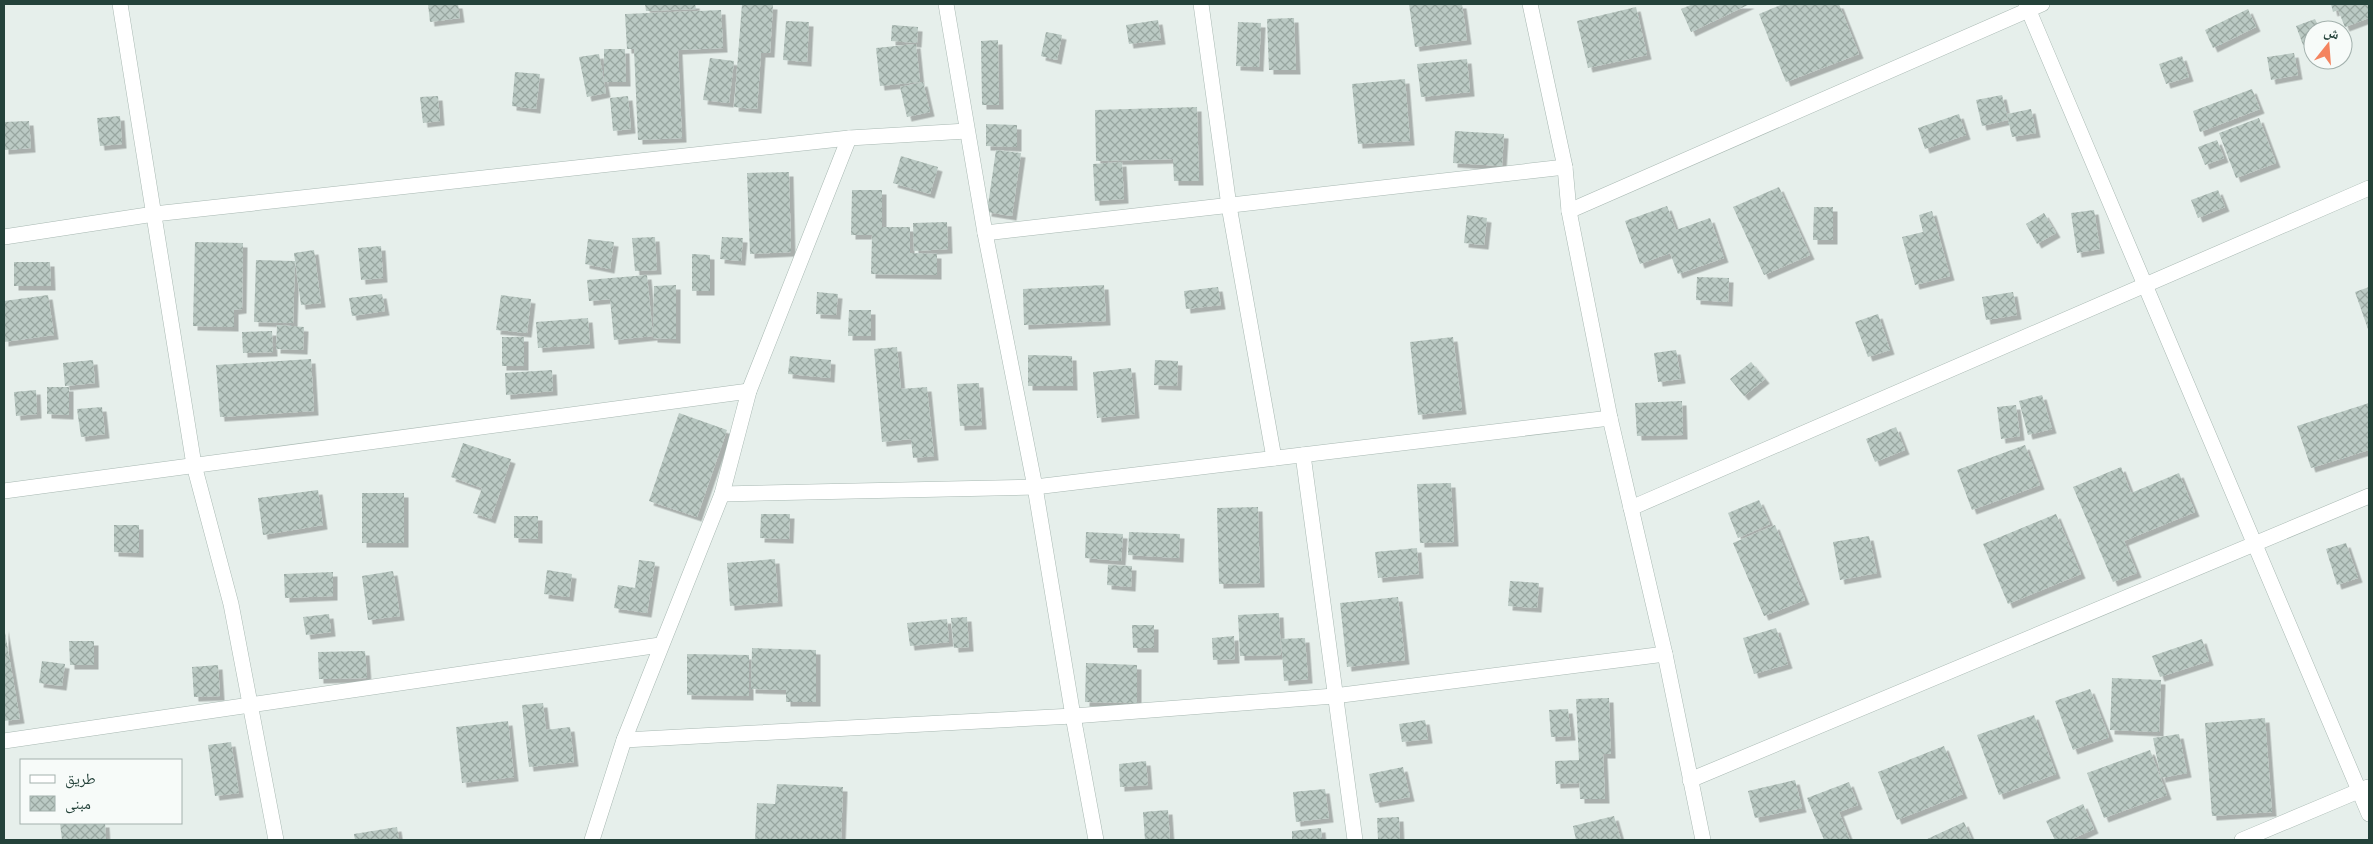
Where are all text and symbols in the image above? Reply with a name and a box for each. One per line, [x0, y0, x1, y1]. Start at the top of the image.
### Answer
north arrow [2303, 20, 2353, 70]
text: ش [2322, 21, 2342, 44]
legend [20, 759, 182, 824]
text: طريق [65, 768, 96, 790]
text: مبنى [65, 793, 91, 815]

